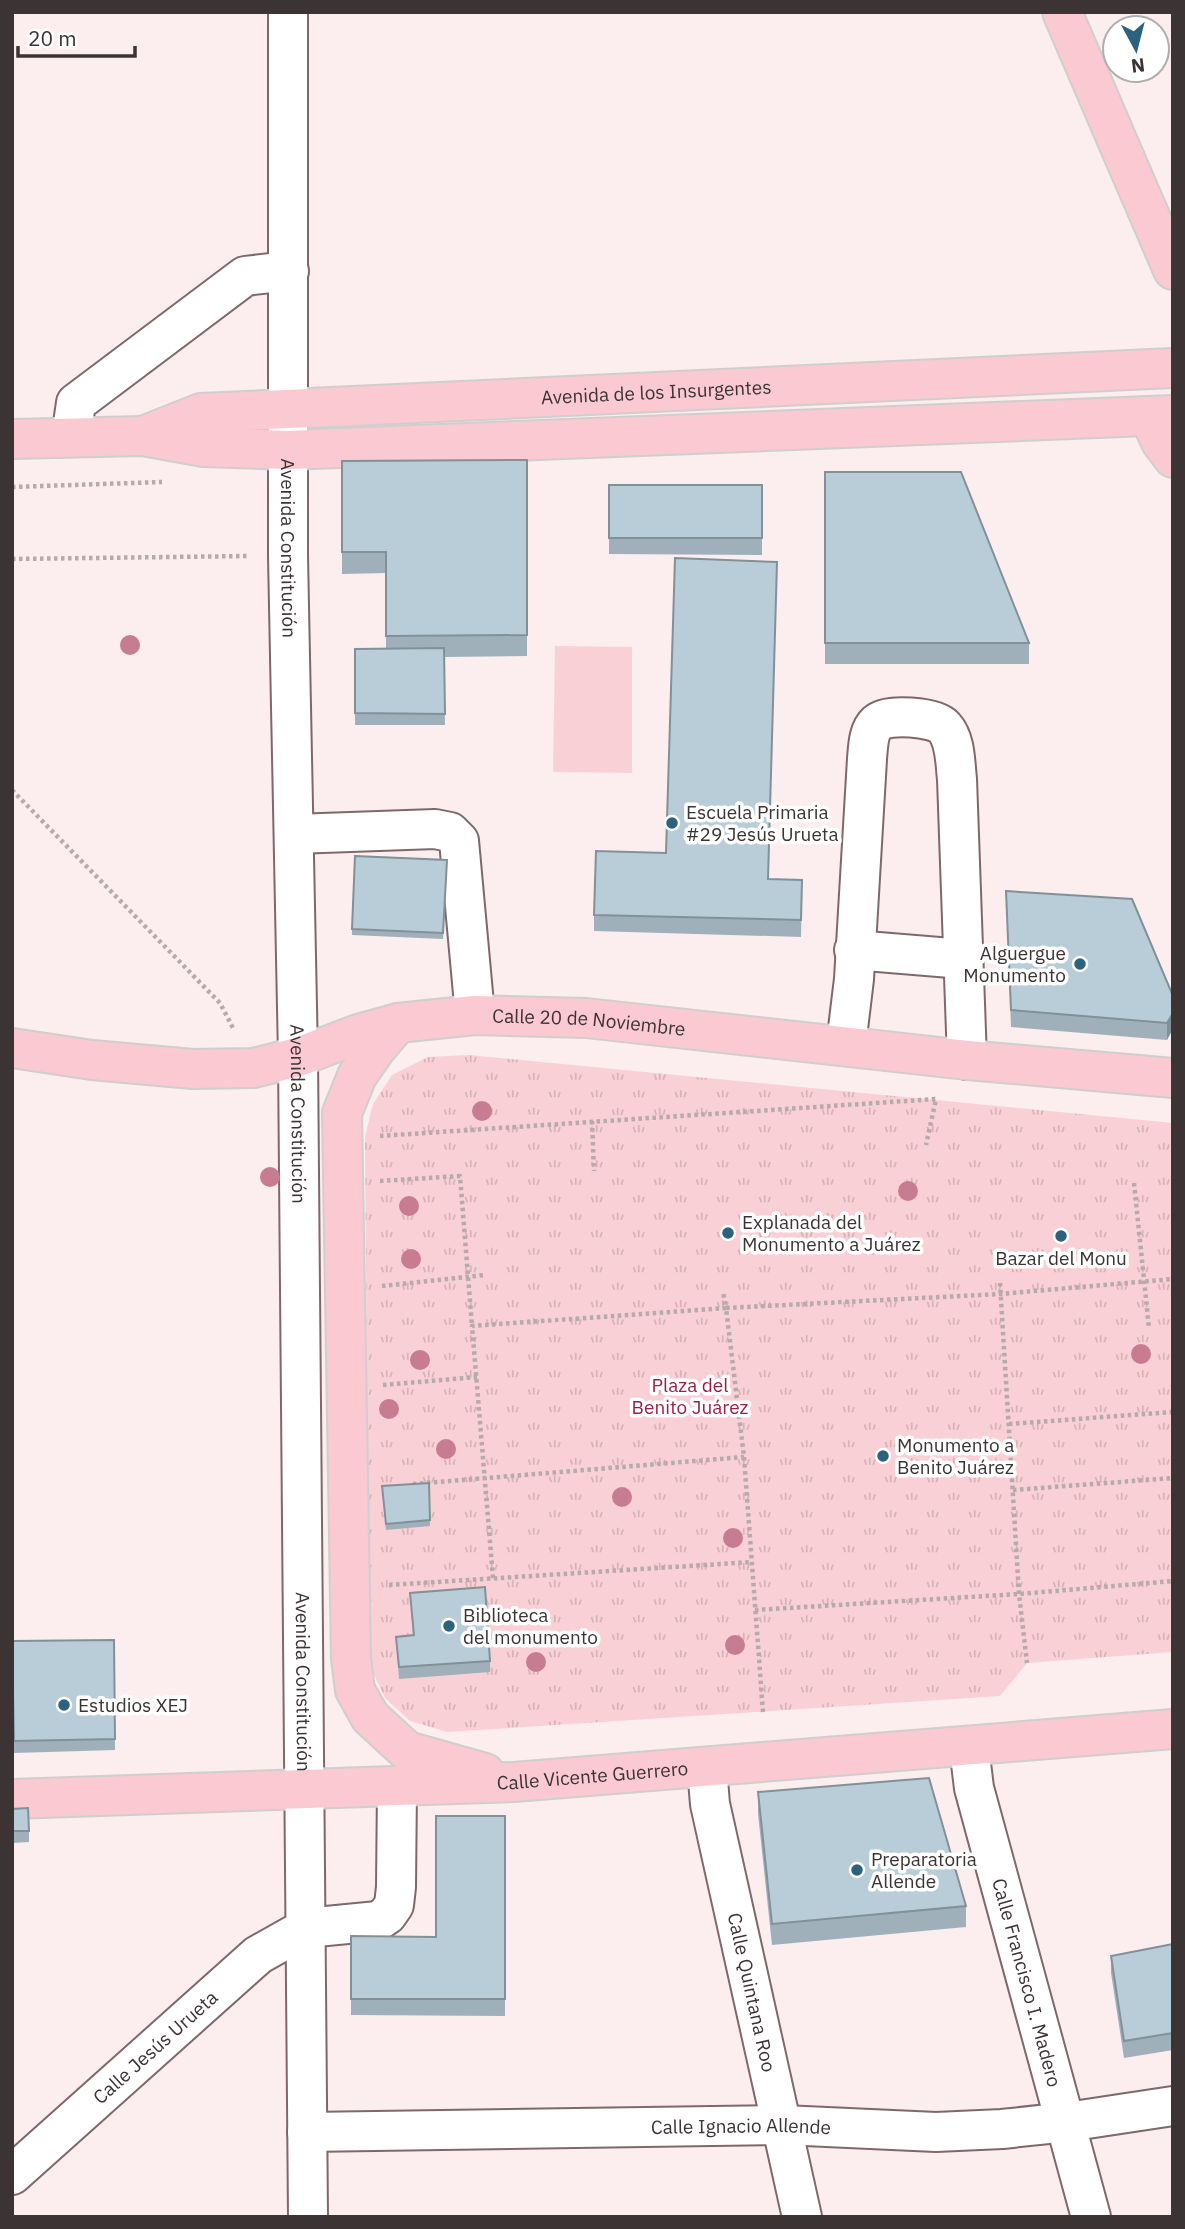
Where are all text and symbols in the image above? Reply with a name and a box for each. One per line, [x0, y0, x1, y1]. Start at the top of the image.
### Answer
scale bar [18, 14, 135, 58]
north arrow [1101, 14, 1171, 84]
text: 20 m [28, 24, 77, 52]
text: N [1130, 53, 1146, 79]
street label: Avenida de los Insurgentes [540, 375, 772, 409]
street label: Avenida Constitución [276, 458, 302, 638]
place label: Escuela Primaria #29 Jesús Urueta [686, 800, 839, 846]
marker: Escuela Primaria #29 Jesús Urueta [664, 815, 680, 831]
place label: Alguergue Monumento [963, 941, 1066, 987]
marker: Alguergue Monumento [1072, 956, 1088, 972]
street label: Calle 20 de Noviembre [492, 1003, 687, 1041]
street label: Avenida Constitución [285, 1024, 311, 1204]
place label: Explanada del Monumento a Juárez [742, 1210, 921, 1256]
marker: Explanada del Monumento a Juárez [720, 1225, 736, 1241]
marker: Bazar del Monu [1053, 1228, 1069, 1244]
place label: Bazar del Monu [995, 1246, 1127, 1270]
park label: Plaza del Benito Juárez [632, 1373, 749, 1419]
place label: Monumento a Benito Juárez [897, 1433, 1014, 1479]
marker: Monumento a Benito Juárez [875, 1448, 891, 1464]
street label: Avenida Constitución [291, 1592, 316, 1772]
place label: Biblioteca del monumento [463, 1603, 598, 1649]
marker: Biblioteca del monumento [441, 1618, 457, 1634]
place label: Estudios XEJ [78, 1693, 188, 1717]
marker: Estudios XEJ [56, 1697, 72, 1713]
street label: Calle Vicente Guerrero [496, 1756, 689, 1795]
place label: Preparatoria Allende [871, 1847, 977, 1893]
marker: Preparatoria Allende [849, 1862, 865, 1878]
street label: Calle Francisco I. Madero [987, 1876, 1067, 2090]
street label: Calle Quintana Roo [723, 1910, 781, 2074]
street label: Calle Jesús Urueta [88, 1985, 222, 2109]
street label: Calle Ignacio Allende [651, 2113, 832, 2139]

